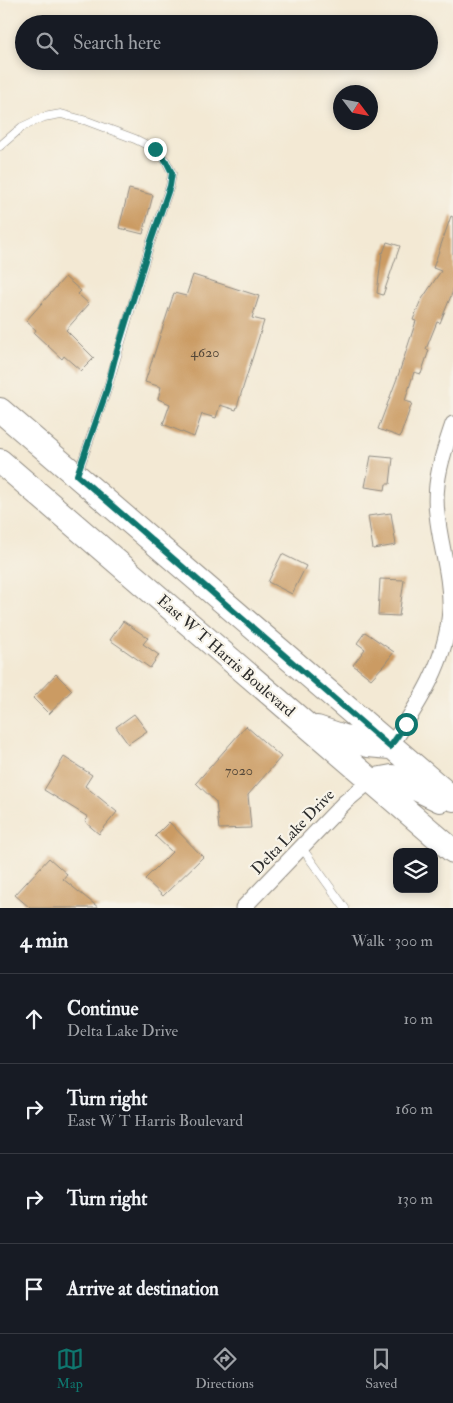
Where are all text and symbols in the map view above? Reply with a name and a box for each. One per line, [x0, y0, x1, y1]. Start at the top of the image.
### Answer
search box [15, 15, 438, 70]
icon: search [33, 29, 61, 57]
text: Search here [73, 31, 161, 55]
north arrow [333, 85, 378, 130]
route end [144, 138, 167, 161]
house number: 4620 [191, 344, 219, 361]
street label: East W T Harris Boulevard [153, 591, 299, 721]
route start [395, 713, 418, 736]
house number: 7020 [225, 762, 253, 779]
street label: Delta Lake Drive [247, 785, 339, 879]
map controls [393, 848, 438, 893]
button: layers [393, 848, 438, 893]
text: 4 min [20, 927, 68, 954]
text: Walk · 300 m [352, 931, 433, 951]
text: Continue [67, 997, 138, 1021]
icon: ahead [20, 1005, 48, 1033]
text: 10 m [403, 1009, 433, 1029]
text: Delta Lake Drive [67, 1021, 178, 1041]
text: Turn right [67, 1087, 147, 1111]
icon: right [20, 1095, 48, 1123]
text: 160 m [395, 1099, 433, 1119]
text: East W T Harris Boulevard [67, 1111, 243, 1131]
icon: right [20, 1185, 48, 1213]
text: Turn right [67, 1187, 147, 1211]
text: 130 m [397, 1189, 433, 1209]
icon: arrive [20, 1275, 48, 1303]
text: Arrive at destination [67, 1277, 219, 1301]
tab: Map [56, 1345, 84, 1392]
tab: Directions [195, 1345, 254, 1392]
tab: Saved [365, 1345, 397, 1392]

